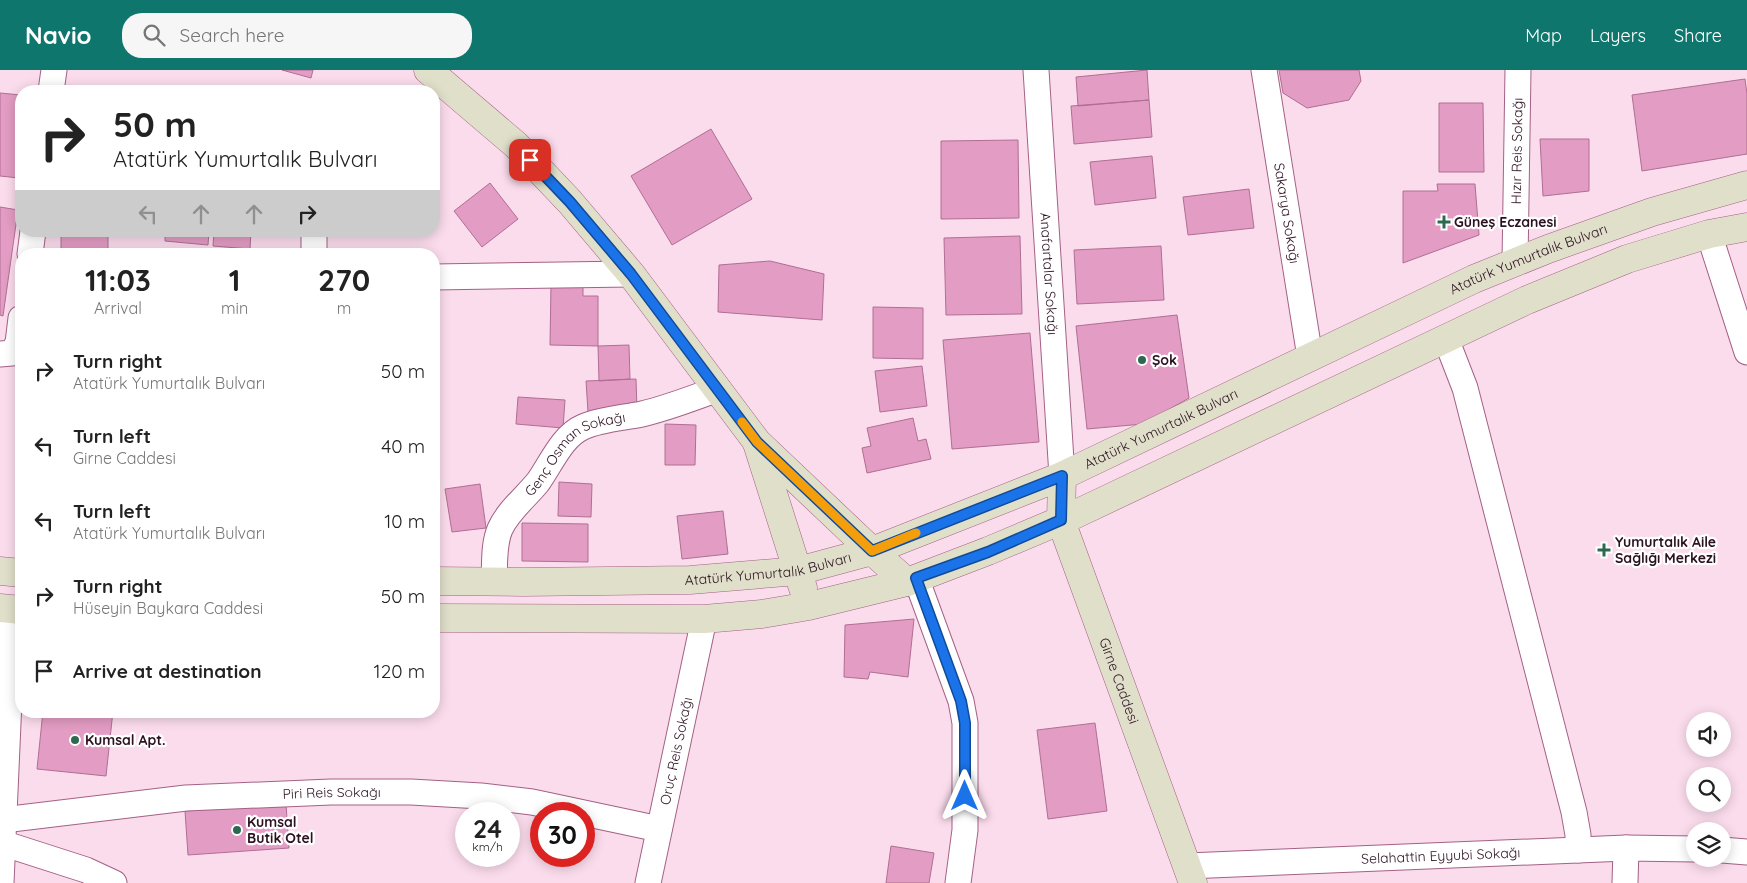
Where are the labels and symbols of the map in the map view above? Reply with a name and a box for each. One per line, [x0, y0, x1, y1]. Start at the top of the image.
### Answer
street label: Hızır Reis Sokağı [1507, 98, 1527, 204]
pin [509, 139, 551, 181]
street label: Sakarya Sokağı [1270, 161, 1304, 265]
street label: Anafartalar Sokağı [1036, 212, 1062, 335]
place label: Güneş Eczanesi [1454, 213, 1557, 231]
marker: Güneş Eczanesi [1438, 216, 1450, 228]
street label: Atatürk Yumurtalık Bulvarı [1447, 220, 1610, 298]
place label: Şok [1152, 351, 1177, 369]
marker: Şok [1136, 354, 1148, 366]
street label: Atatürk Yumurtalık Bulvarı [1081, 384, 1241, 473]
street label: Genç Osman Sokağı [521, 408, 627, 500]
place label: Yumurtalık Aile Sağlığı Merkezi [1615, 533, 1716, 567]
marker: Yumurtalık Aile Sağlığı Merkezi [1597, 543, 1611, 557]
street label: Atatürk Yumurtalık Bulvarı [685, 548, 853, 589]
street label: Girne Caddesi [1095, 635, 1143, 726]
street label: Oruç Reis Sokağı [656, 695, 696, 807]
place label: Kumsal Apt. [85, 731, 165, 749]
marker: Kumsal Apt. [69, 734, 81, 746]
position arrow [938, 769, 990, 821]
street label: Piri Reis Sokağı [282, 783, 381, 803]
speed limit sign: 30 [530, 802, 595, 867]
place label: Kumsal Butik Otel [247, 813, 314, 847]
marker: Kumsal Butik Otel [231, 824, 243, 836]
street label: Selahattin Eyyubi Sokağı [1361, 843, 1521, 868]

